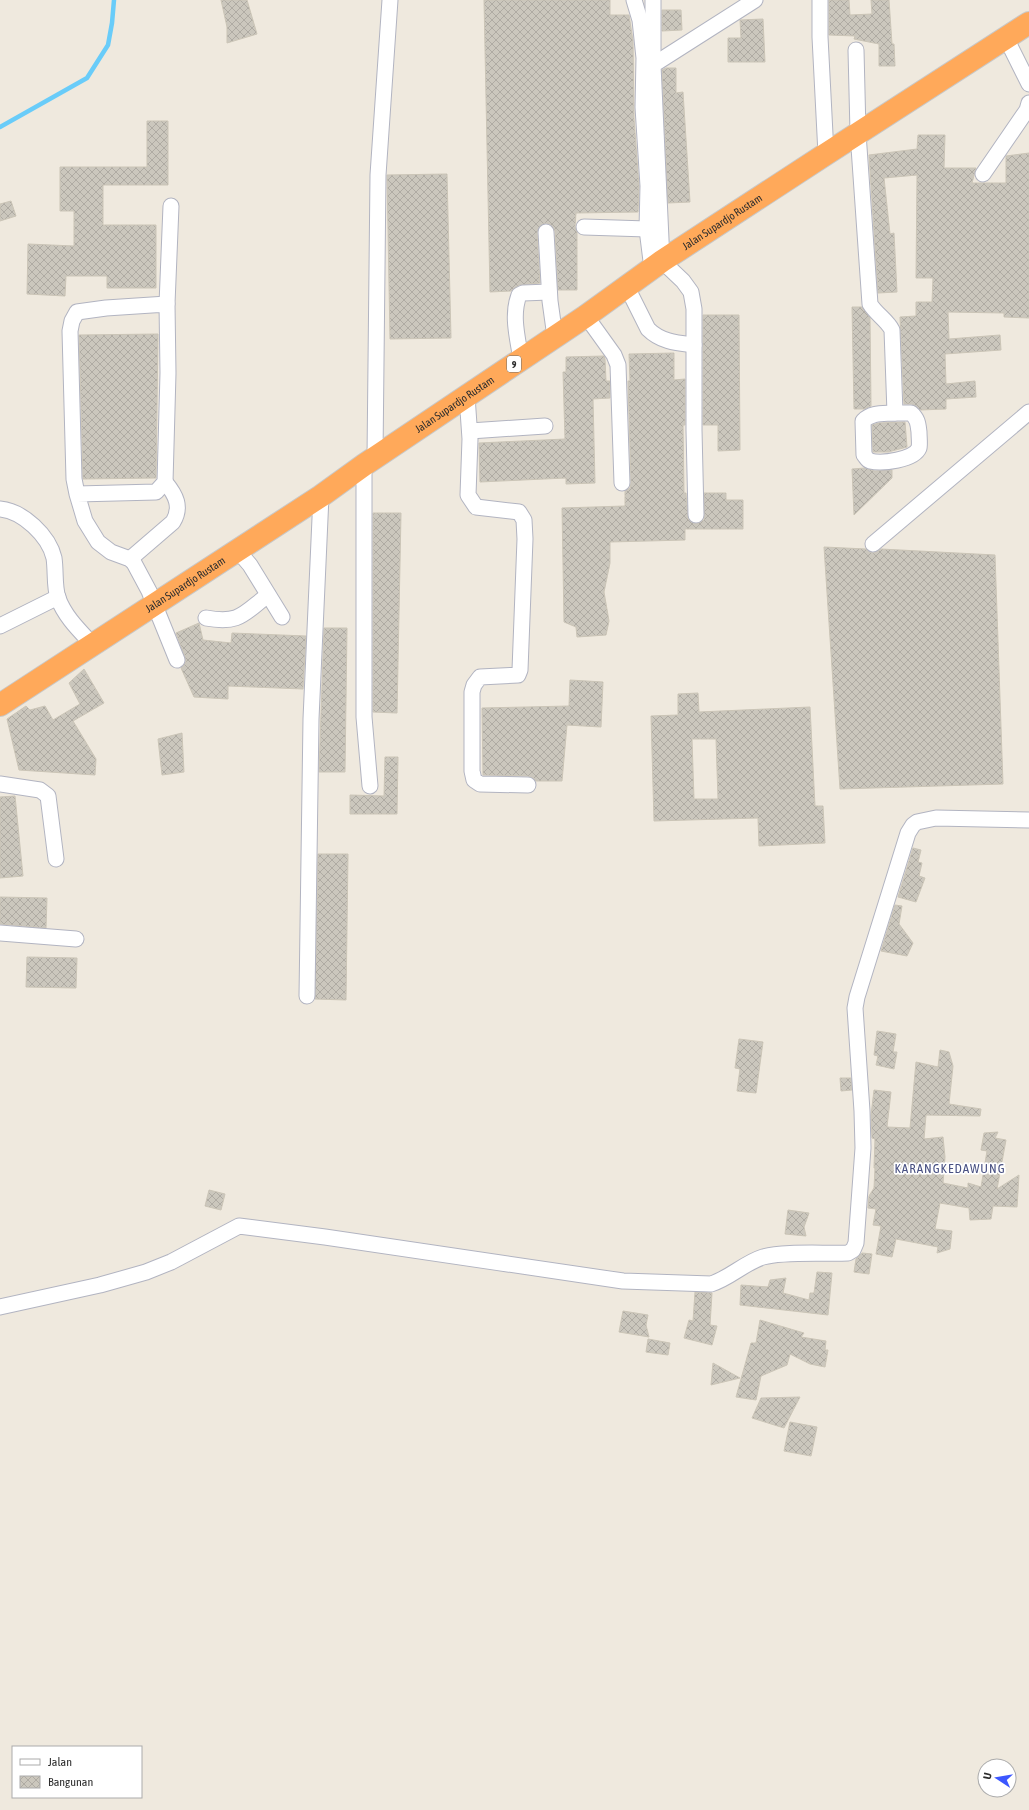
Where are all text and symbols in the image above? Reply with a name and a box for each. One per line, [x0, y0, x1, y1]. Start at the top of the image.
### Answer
street label: Jalan Supardjo Rustam [680, 191, 764, 252]
road number: 9 [507, 356, 521, 372]
street label: Jalan Supardjo Rustam [413, 373, 496, 435]
street label: Jalan Supardjo Rustam [143, 554, 227, 615]
district label: KARANGKEDAWUNG [894, 1161, 1006, 1176]
legend [12, 1746, 142, 1798]
text: Jalan [48, 1755, 72, 1769]
north arrow [977, 1758, 1017, 1798]
text: U [981, 1771, 994, 1780]
text: Bangunan [48, 1775, 93, 1789]

